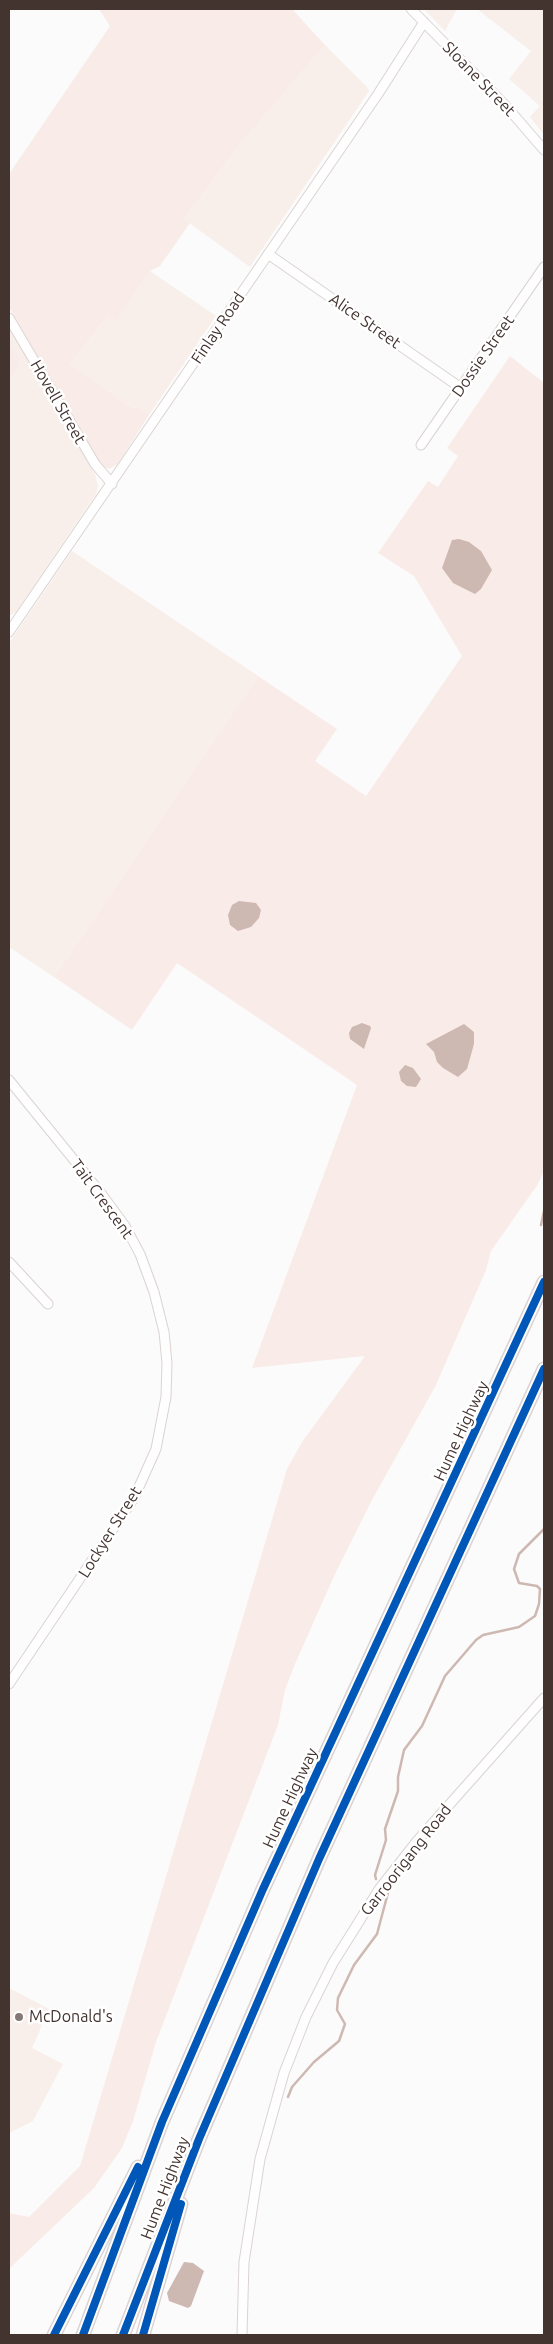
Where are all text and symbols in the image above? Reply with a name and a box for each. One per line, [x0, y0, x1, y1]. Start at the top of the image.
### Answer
street label: Sloane Street [439, 38, 519, 120]
street label: Finlay Road [187, 289, 249, 367]
street label: Alice Street [325, 289, 405, 353]
street label: Dossie Street [448, 311, 518, 401]
street label: Hovell Street [26, 357, 90, 447]
street label: Tait Crescent [67, 1155, 137, 1243]
street label: Hume Highway [429, 1378, 493, 1484]
street label: Lockyer Street [74, 1483, 146, 1581]
street label: Hume Highway [258, 1745, 322, 1851]
street label: Garroorigang Road [357, 1801, 455, 1919]
place label: McDonald's [29, 2007, 113, 2027]
marker: McDonald's [13, 2011, 25, 2023]
street label: Hume Highway [137, 2134, 193, 2242]

